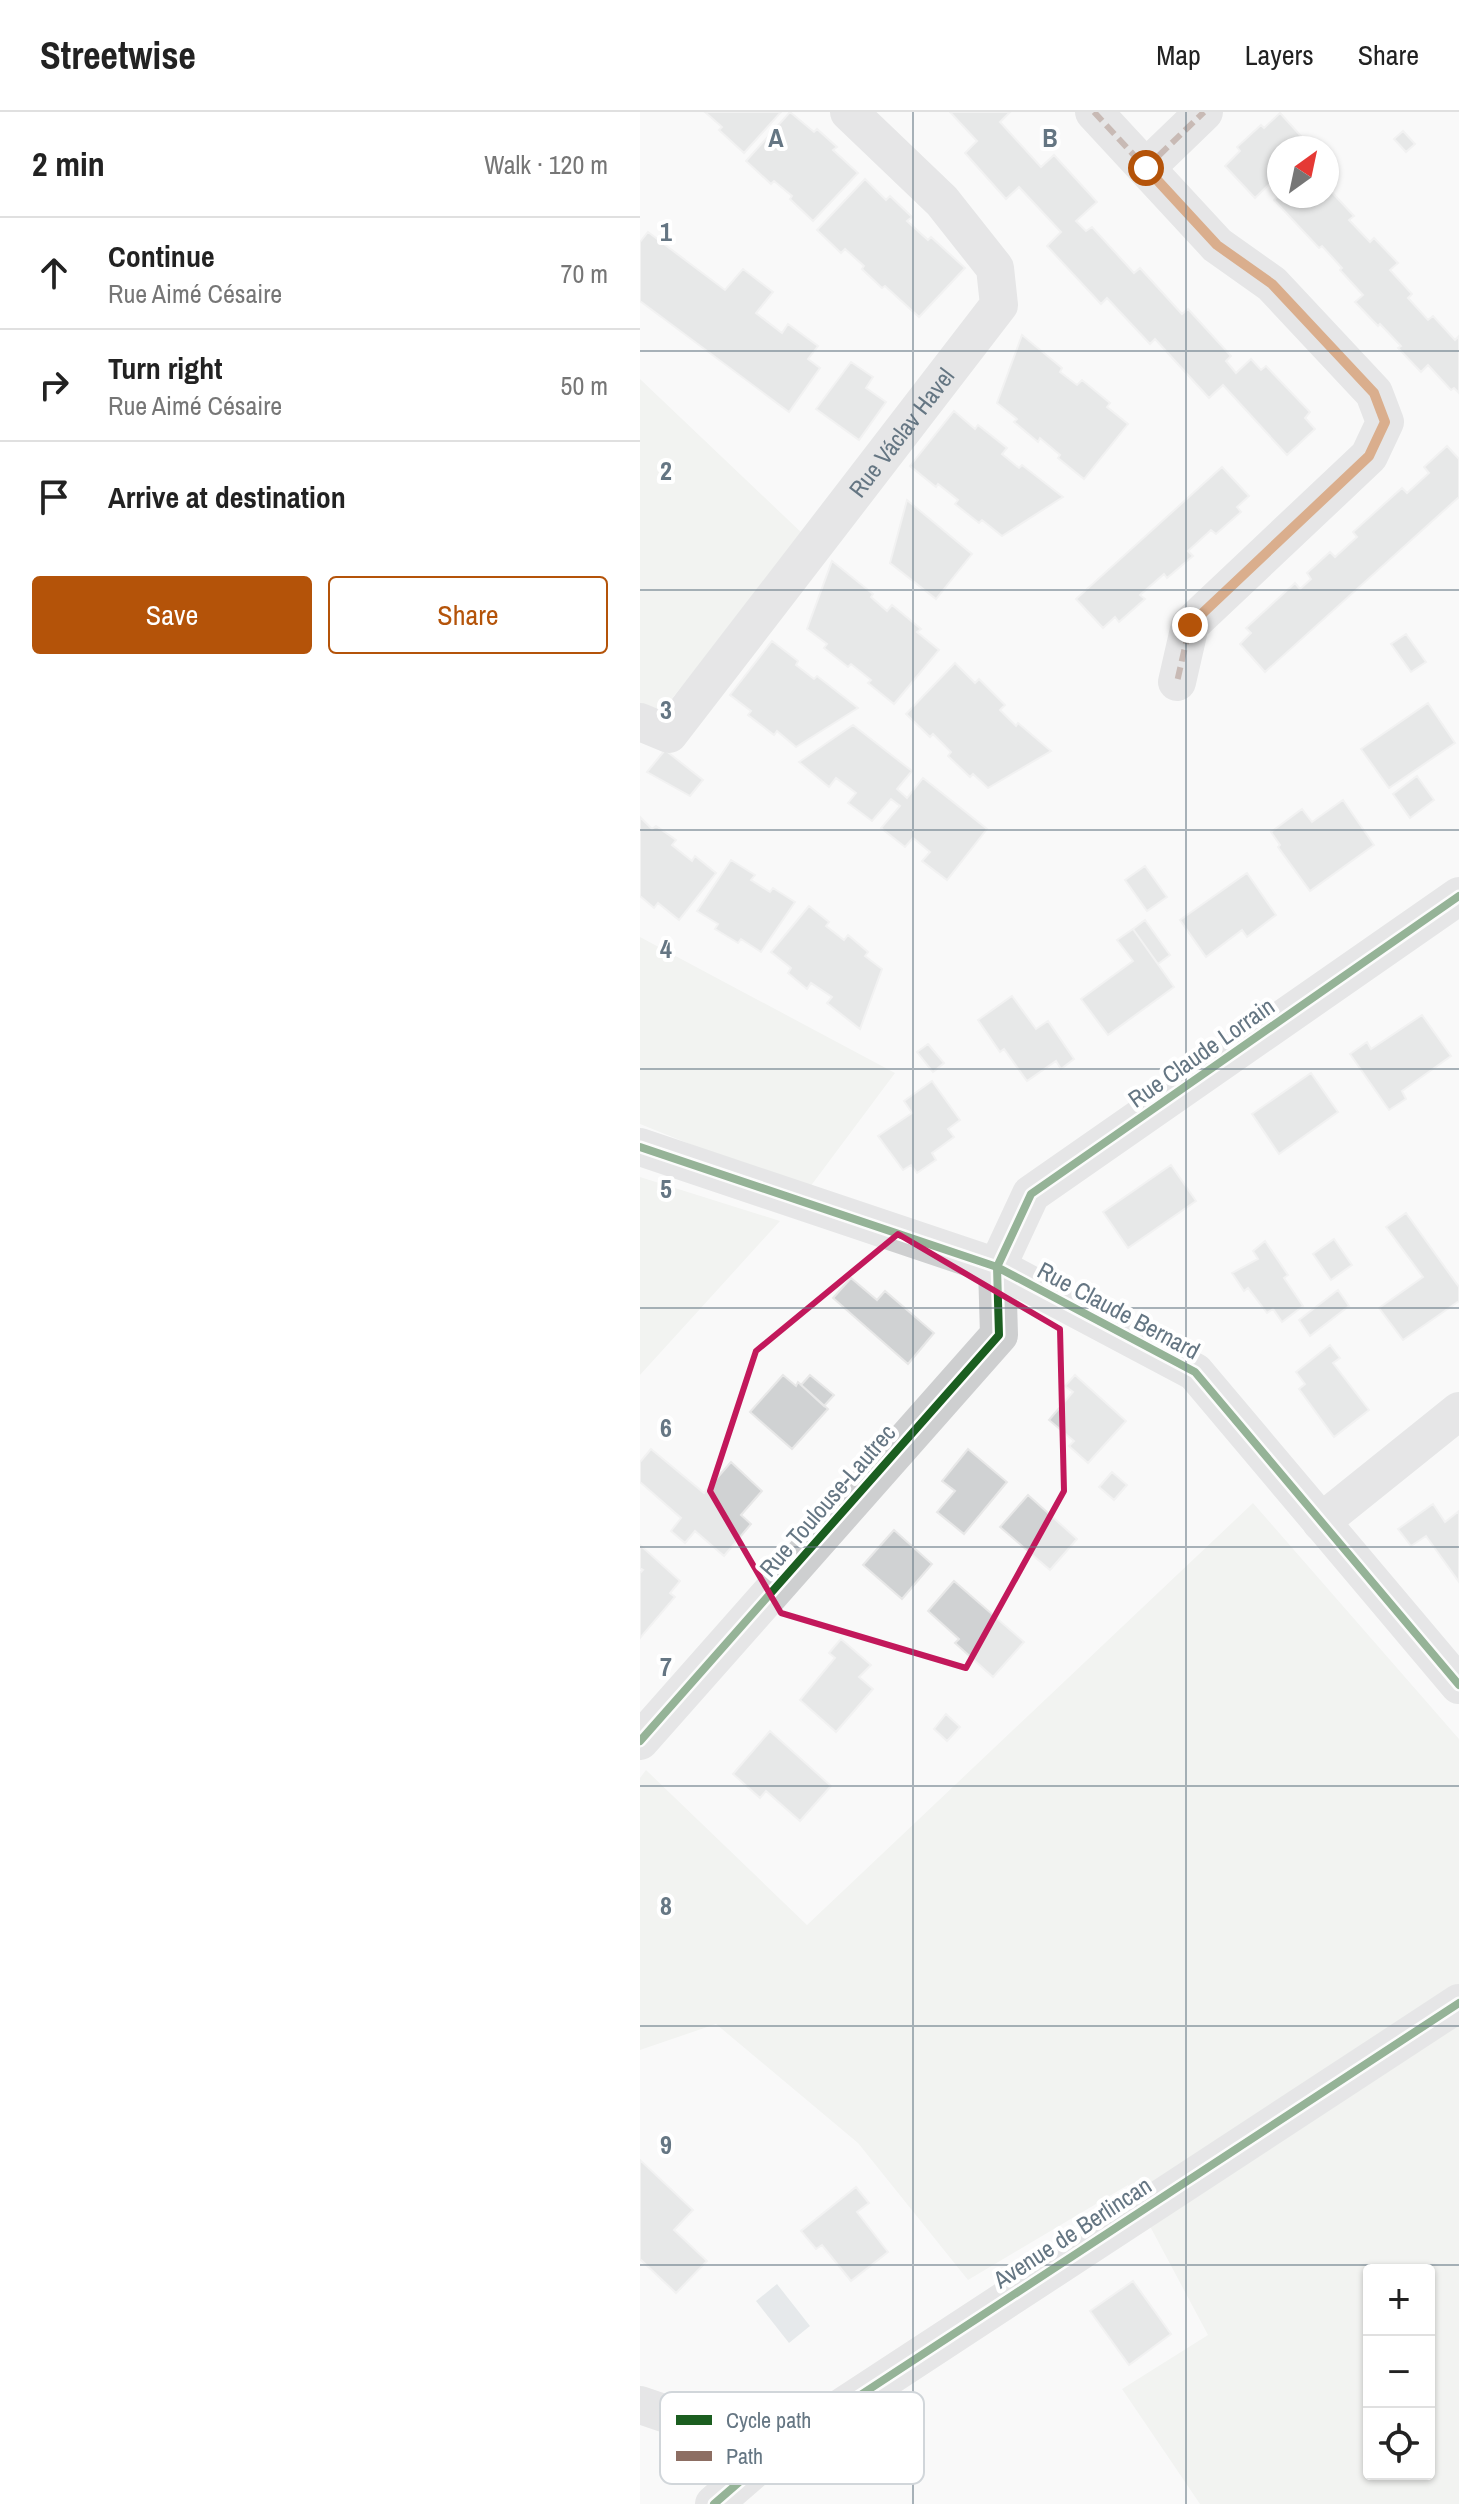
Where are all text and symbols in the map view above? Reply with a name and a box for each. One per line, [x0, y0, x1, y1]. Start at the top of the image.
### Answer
text: Streetwise [40, 30, 196, 81]
text: Map [1156, 36, 1201, 74]
text: Layers [1245, 36, 1314, 74]
text: Share [1358, 36, 1419, 74]
text: A [768, 120, 784, 155]
text: B [1042, 120, 1058, 155]
north arrow [1267, 136, 1339, 208]
text: 2 min [32, 141, 105, 187]
text: Walk · 120 m [484, 147, 608, 182]
route start [1128, 150, 1164, 186]
text: 1 [660, 214, 672, 249]
text: Continue [108, 236, 215, 276]
icon: ahead [32, 251, 76, 295]
text: 70 m [561, 256, 608, 291]
text: Rue Aimé Césaire [108, 276, 282, 311]
text: Turn right [108, 348, 222, 388]
street label: Rue Václav Havel [841, 361, 961, 504]
icon: right [32, 363, 76, 407]
text: 50 m [561, 368, 608, 403]
text: Rue Aimé Césaire [108, 388, 282, 423]
text: 2 [660, 453, 672, 488]
icon: arrive [32, 475, 76, 519]
text: Arrive at destination [108, 477, 346, 517]
button: Save [32, 576, 312, 654]
button: Share [328, 576, 608, 654]
route end [1172, 607, 1208, 643]
text: 3 [660, 692, 672, 727]
text: 4 [660, 931, 672, 966]
street label: Rue Claude Lorrain [1121, 990, 1281, 1114]
text: 5 [660, 1171, 672, 1206]
street label: Rue Claude Bernard [1032, 1254, 1206, 1366]
text: 6 [660, 1410, 672, 1445]
street label: Rue Toulouse-Lautrec [752, 1417, 902, 1583]
text: 7 [660, 1649, 672, 1684]
text: 8 [660, 1888, 672, 1923]
text: 9 [660, 2127, 672, 2162]
street label: Avenue de Berlincan [986, 2169, 1157, 2296]
map controls [1363, 2264, 1435, 2480]
button: + [1363, 2264, 1435, 2336]
button: − [1363, 2336, 1435, 2408]
legend [660, 2392, 924, 2484]
text: Cycle path [726, 2405, 811, 2435]
button: locate [1363, 2408, 1435, 2480]
text: Path [726, 2441, 763, 2471]

